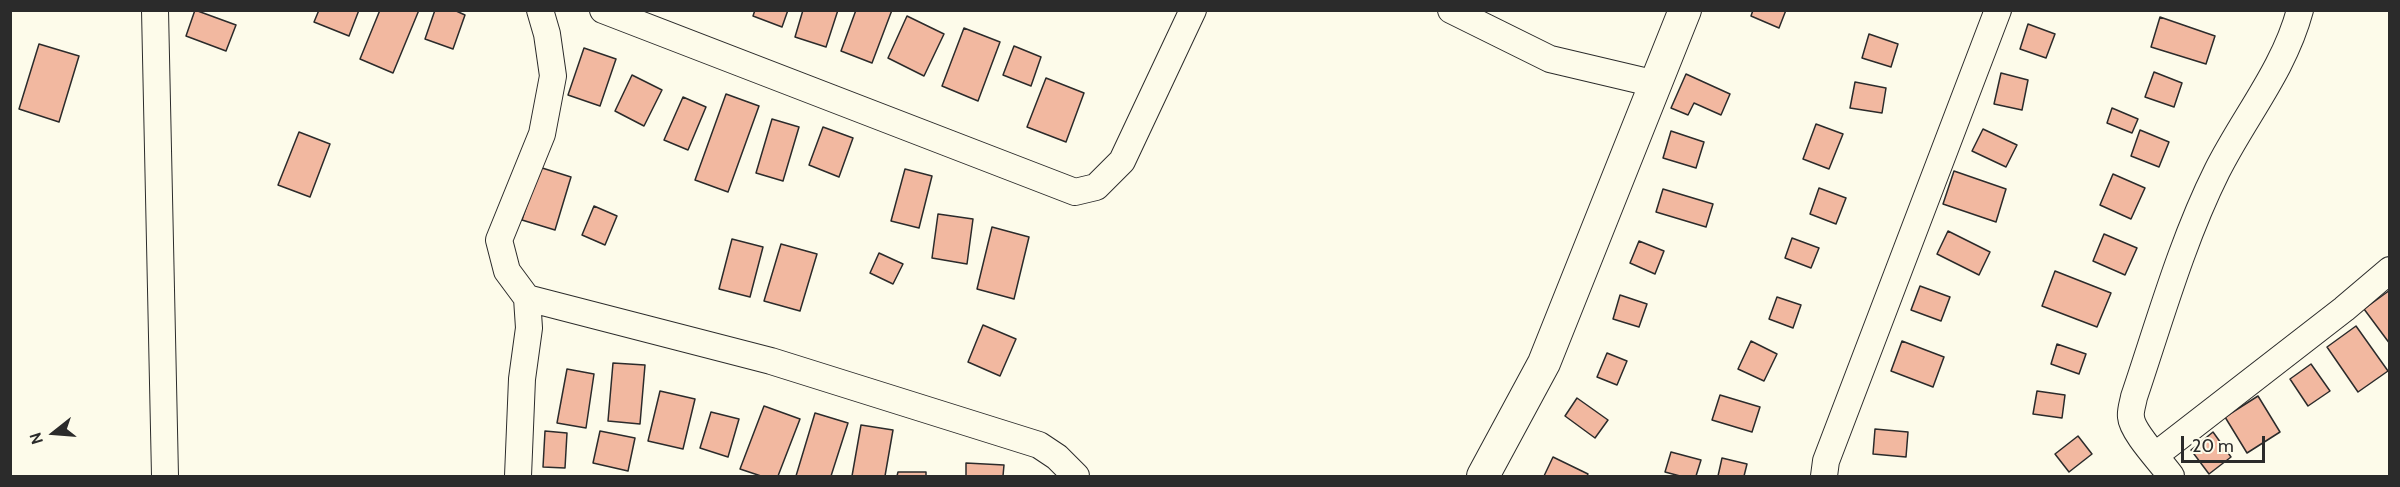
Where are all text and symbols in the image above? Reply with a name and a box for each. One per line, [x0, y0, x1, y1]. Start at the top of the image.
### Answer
north arrow [24, 403, 84, 463]
scale bar [2184, 424, 2268, 462]
text: N [26, 430, 47, 447]
text: 20 m [2192, 435, 2234, 457]

